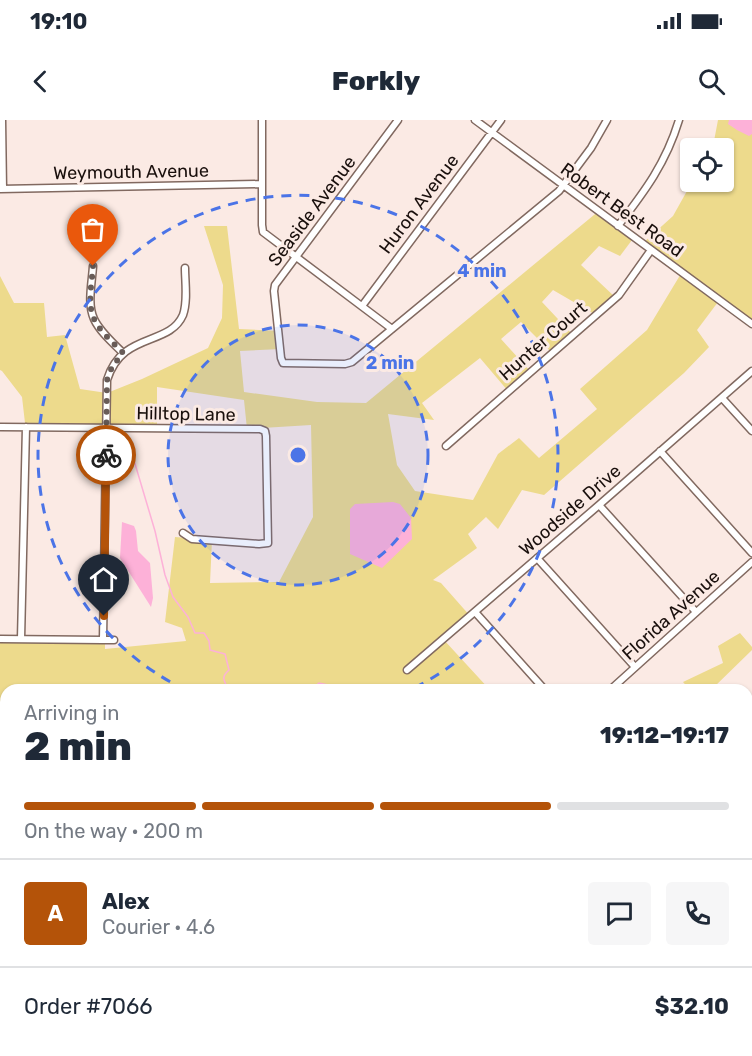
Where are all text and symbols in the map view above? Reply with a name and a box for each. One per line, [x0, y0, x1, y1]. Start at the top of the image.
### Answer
text: 19:10 [30, 8, 87, 35]
icon: back [24, 65, 57, 98]
text: Forkly [332, 65, 420, 97]
icon: search [695, 65, 728, 98]
map controls [680, 138, 734, 192]
button: locate [680, 138, 734, 192]
street label: Huron Avenue [375, 150, 463, 258]
street label: Seaside Avenue [263, 151, 361, 271]
street label: Robert Best Road [556, 158, 688, 262]
street label: Weymouth Avenue [53, 160, 209, 184]
pin [67, 204, 118, 266]
icon: bag [76, 213, 109, 246]
text: 4 min [457, 260, 507, 282]
street label: Hunter Court [494, 297, 592, 385]
text: 2 min [366, 352, 414, 374]
street label: Hilltop Lane [136, 402, 236, 426]
courier [76, 425, 136, 485]
icon: bike [90, 439, 123, 472]
centre of rings [288, 445, 308, 465]
street label: Woodside Drive [515, 460, 625, 560]
pin [78, 554, 129, 616]
icon: home [87, 563, 120, 596]
street label: Florida Avenue [618, 565, 724, 665]
text: Arriving in [24, 701, 119, 725]
text: 19:12–19:17 [600, 722, 729, 749]
text: 2 min [24, 724, 132, 770]
text: On the way · 200 m [24, 819, 203, 843]
button: chat [588, 882, 651, 945]
button: phone [666, 882, 729, 945]
text: Alex [102, 888, 150, 915]
text: A [48, 900, 63, 927]
text: Courier · 4.6 [102, 915, 215, 939]
text: Order #7066 [24, 993, 152, 1020]
text: $32.10 [655, 993, 729, 1020]

